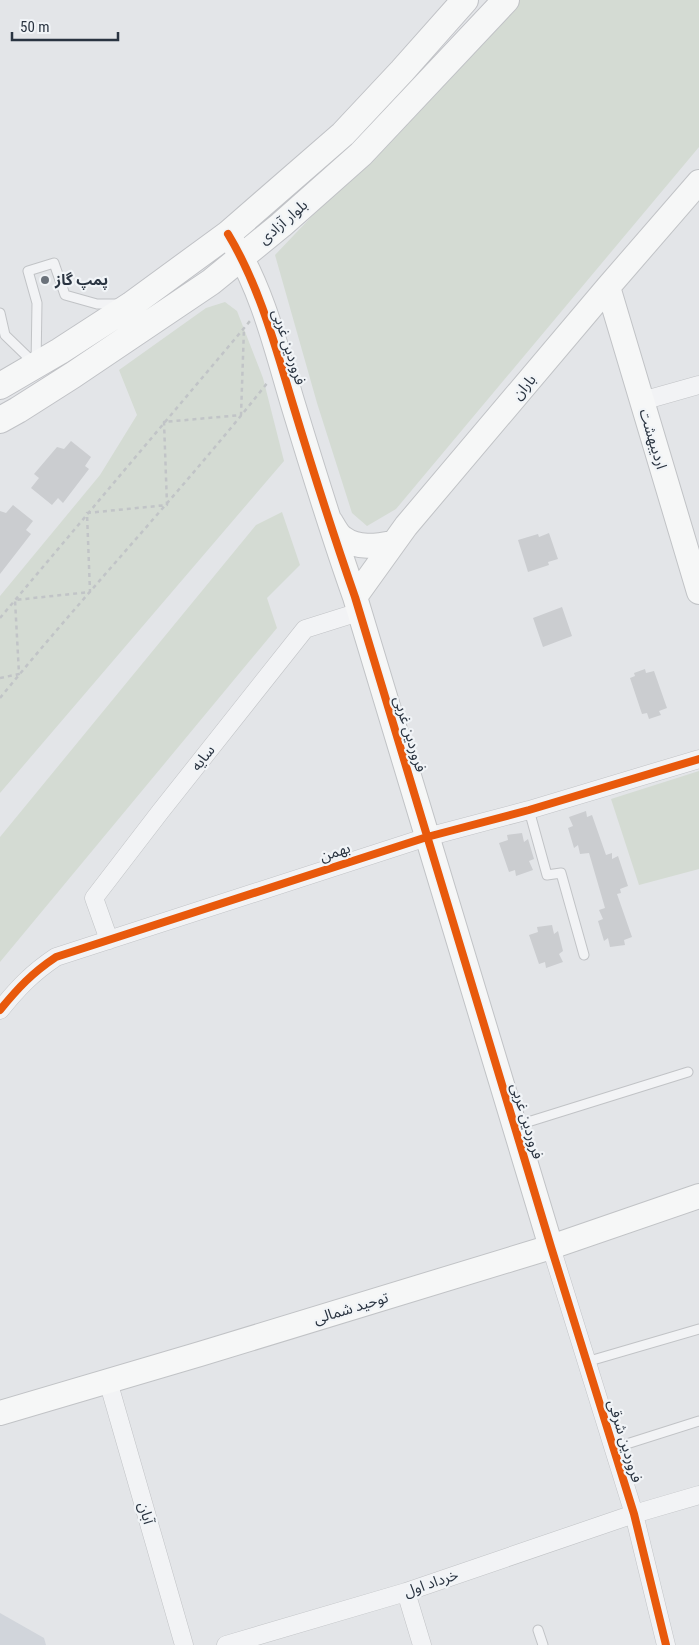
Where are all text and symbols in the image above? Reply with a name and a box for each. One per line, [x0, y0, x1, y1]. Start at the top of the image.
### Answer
scale bar [12, 10, 119, 42]
text: 50 m [20, 18, 50, 36]
street label: بلوار آزادی [255, 196, 311, 248]
place label: پمپ گاز [54, 271, 108, 290]
marker: پمپ گاز [39, 274, 51, 286]
street label: فروردین غربی [268, 307, 310, 387]
street label: باران [508, 371, 540, 403]
street label: اردیبهشت [635, 407, 671, 471]
street label: فروردین غربی [390, 694, 430, 774]
street label: سایه [187, 741, 219, 775]
street label: بهمن [317, 839, 353, 865]
street label: فروردین غربی [507, 1081, 547, 1161]
street label: توحید شمالی [311, 1288, 391, 1328]
street label: فروردین شرقی [604, 1398, 646, 1485]
street label: آبان [134, 1500, 158, 1527]
street label: خرداد اول [401, 1565, 461, 1601]

